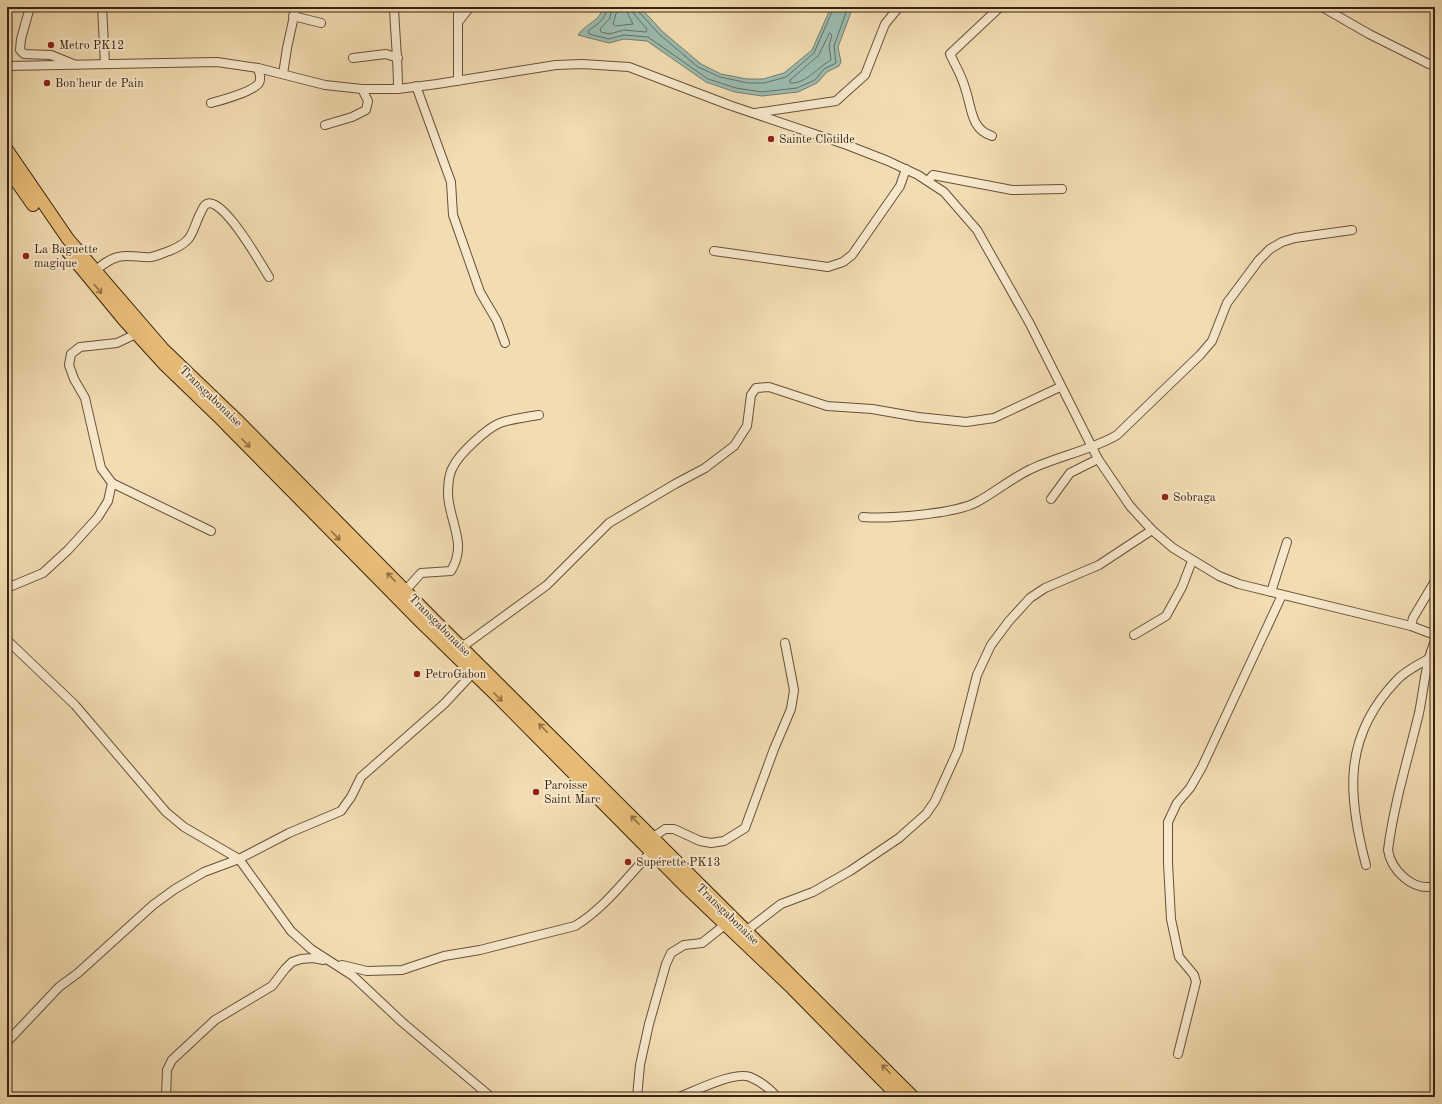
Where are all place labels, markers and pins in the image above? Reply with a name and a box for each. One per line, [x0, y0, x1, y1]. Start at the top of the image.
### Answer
marker: Metro PK12 [46, 40, 56, 50]
place label: Metro PK12 [59, 40, 124, 52]
marker: Bon'heur de Pain [42, 78, 52, 88]
place label: Bon'heur de Pain [55, 78, 144, 90]
marker: Sainte Clotilde [766, 134, 776, 144]
place label: Sainte Clotilde [779, 134, 855, 146]
place label: La Baguette magique [34, 244, 98, 270]
marker: La Baguette magique [21, 251, 31, 261]
marker: Sobraga [1160, 492, 1170, 502]
place label: Sobraga [1173, 492, 1216, 504]
marker: PetroGabon [412, 669, 422, 679]
place label: PetroGabon [425, 669, 487, 681]
place label: Paroisse Saint Marc [544, 780, 601, 806]
marker: Paroisse Saint Marc [531, 787, 541, 797]
marker: Supérette PK13 [623, 857, 633, 867]
place label: Supérette PK13 [636, 857, 720, 869]

